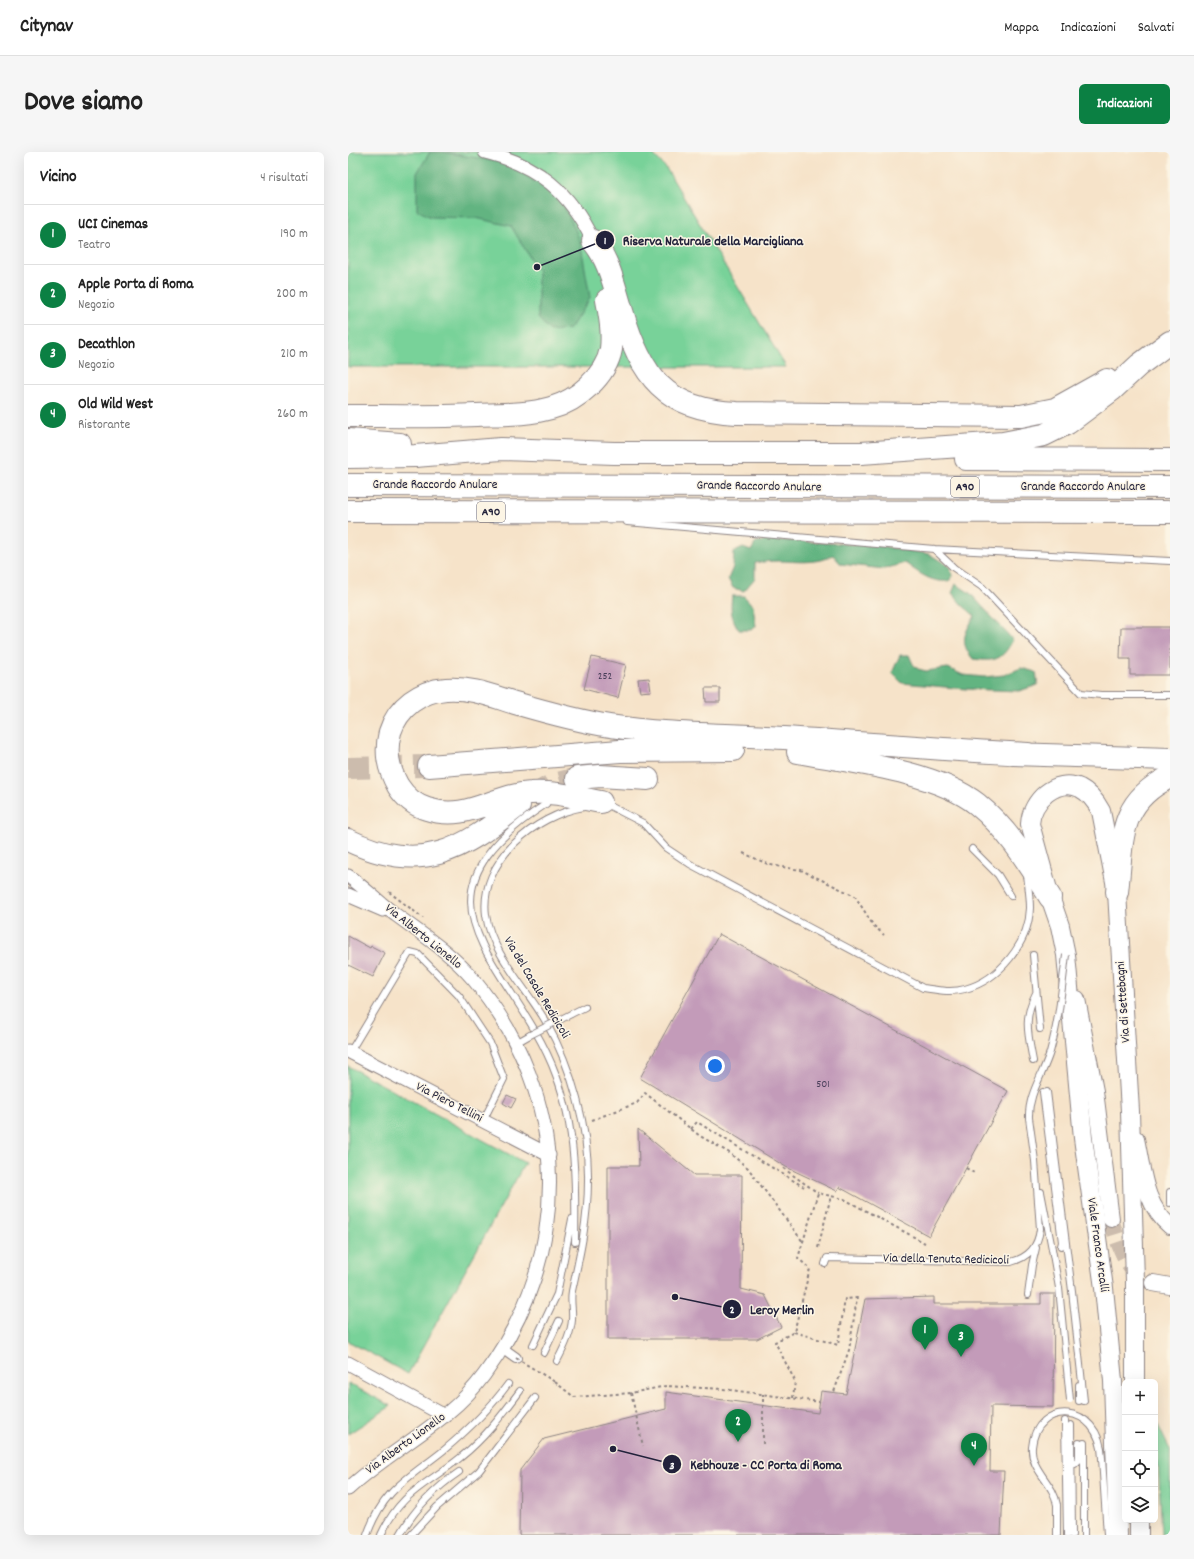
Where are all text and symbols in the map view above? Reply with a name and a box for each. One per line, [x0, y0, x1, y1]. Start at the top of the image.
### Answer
text: Citynav [20, 14, 73, 41]
text: Mappa [1004, 18, 1039, 38]
text: Indicazioni [1061, 18, 1116, 38]
text: Salvati [1138, 18, 1174, 38]
text: Dove siamo [24, 84, 143, 124]
button: Indicazioni [1079, 84, 1170, 124]
text: Vicino [40, 166, 77, 190]
text: 4 risultati [260, 169, 308, 188]
text: UCI Cinemas [78, 214, 148, 236]
text: 1 [52, 225, 54, 244]
text: 190 m [280, 225, 308, 244]
callout: Riserva Naturale della Marcigliana [595, 227, 811, 253]
text: Riserva Naturale della Marcigliana [623, 232, 805, 252]
text: 1 [604, 233, 607, 250]
text: Teatro [78, 236, 110, 255]
text: Apple Porta di Roma [78, 274, 193, 296]
text: 2 [50, 285, 56, 304]
text: 200 m [276, 285, 308, 304]
text: Negozio [78, 296, 115, 315]
text: Decathlon [78, 334, 135, 356]
text: 3 [50, 345, 56, 364]
text: 210 m [280, 345, 308, 364]
text: Negozio [78, 356, 115, 375]
text: Old Wild West [78, 394, 153, 416]
text: 4 [50, 405, 56, 424]
text: 260 m [277, 405, 308, 424]
text: Ristorante [78, 416, 130, 435]
street label: Grande Raccordo Anulare [372, 476, 498, 495]
street label: Grande Raccordo Anulare [696, 476, 822, 498]
road number: A90 [951, 477, 979, 497]
street label: Grande Raccordo Anulare [1020, 478, 1146, 497]
road number: A90 [477, 502, 505, 522]
house number: 252 [598, 669, 613, 685]
street label: Via Alberto Lionello [380, 900, 466, 974]
street label: Via del Casale Redicicoli [498, 933, 574, 1043]
street label: Via di Settebagni [1112, 960, 1136, 1043]
your location [705, 1056, 725, 1076]
house number: 501 [816, 1077, 830, 1093]
street label: Via Piero Tellini [412, 1078, 486, 1128]
street label: Viale Franco Arcalli [1081, 1197, 1113, 1294]
street label: Via della Tenuta Redicicoli [883, 1249, 1010, 1271]
callout: Leroy Merlin [722, 1296, 822, 1322]
text: Leroy Merlin [750, 1301, 815, 1321]
text: 2 [729, 1302, 735, 1319]
pin: 1 [912, 1317, 938, 1350]
pin: 3 [948, 1324, 974, 1357]
map controls [1122, 1379, 1158, 1523]
button: + [1122, 1379, 1158, 1415]
street label: Via Alberto Lionello [362, 1408, 450, 1480]
pin: 2 [725, 1409, 751, 1442]
button: − [1122, 1415, 1158, 1451]
pin: 4 [961, 1433, 987, 1466]
callout: Kebhouze - CC Porta di Roma [662, 1451, 850, 1477]
button: locate [1122, 1451, 1158, 1487]
text: Kebhouze - CC Porta di Roma [690, 1456, 843, 1476]
text: 3 [669, 1458, 675, 1475]
button: layers [1122, 1487, 1158, 1523]

